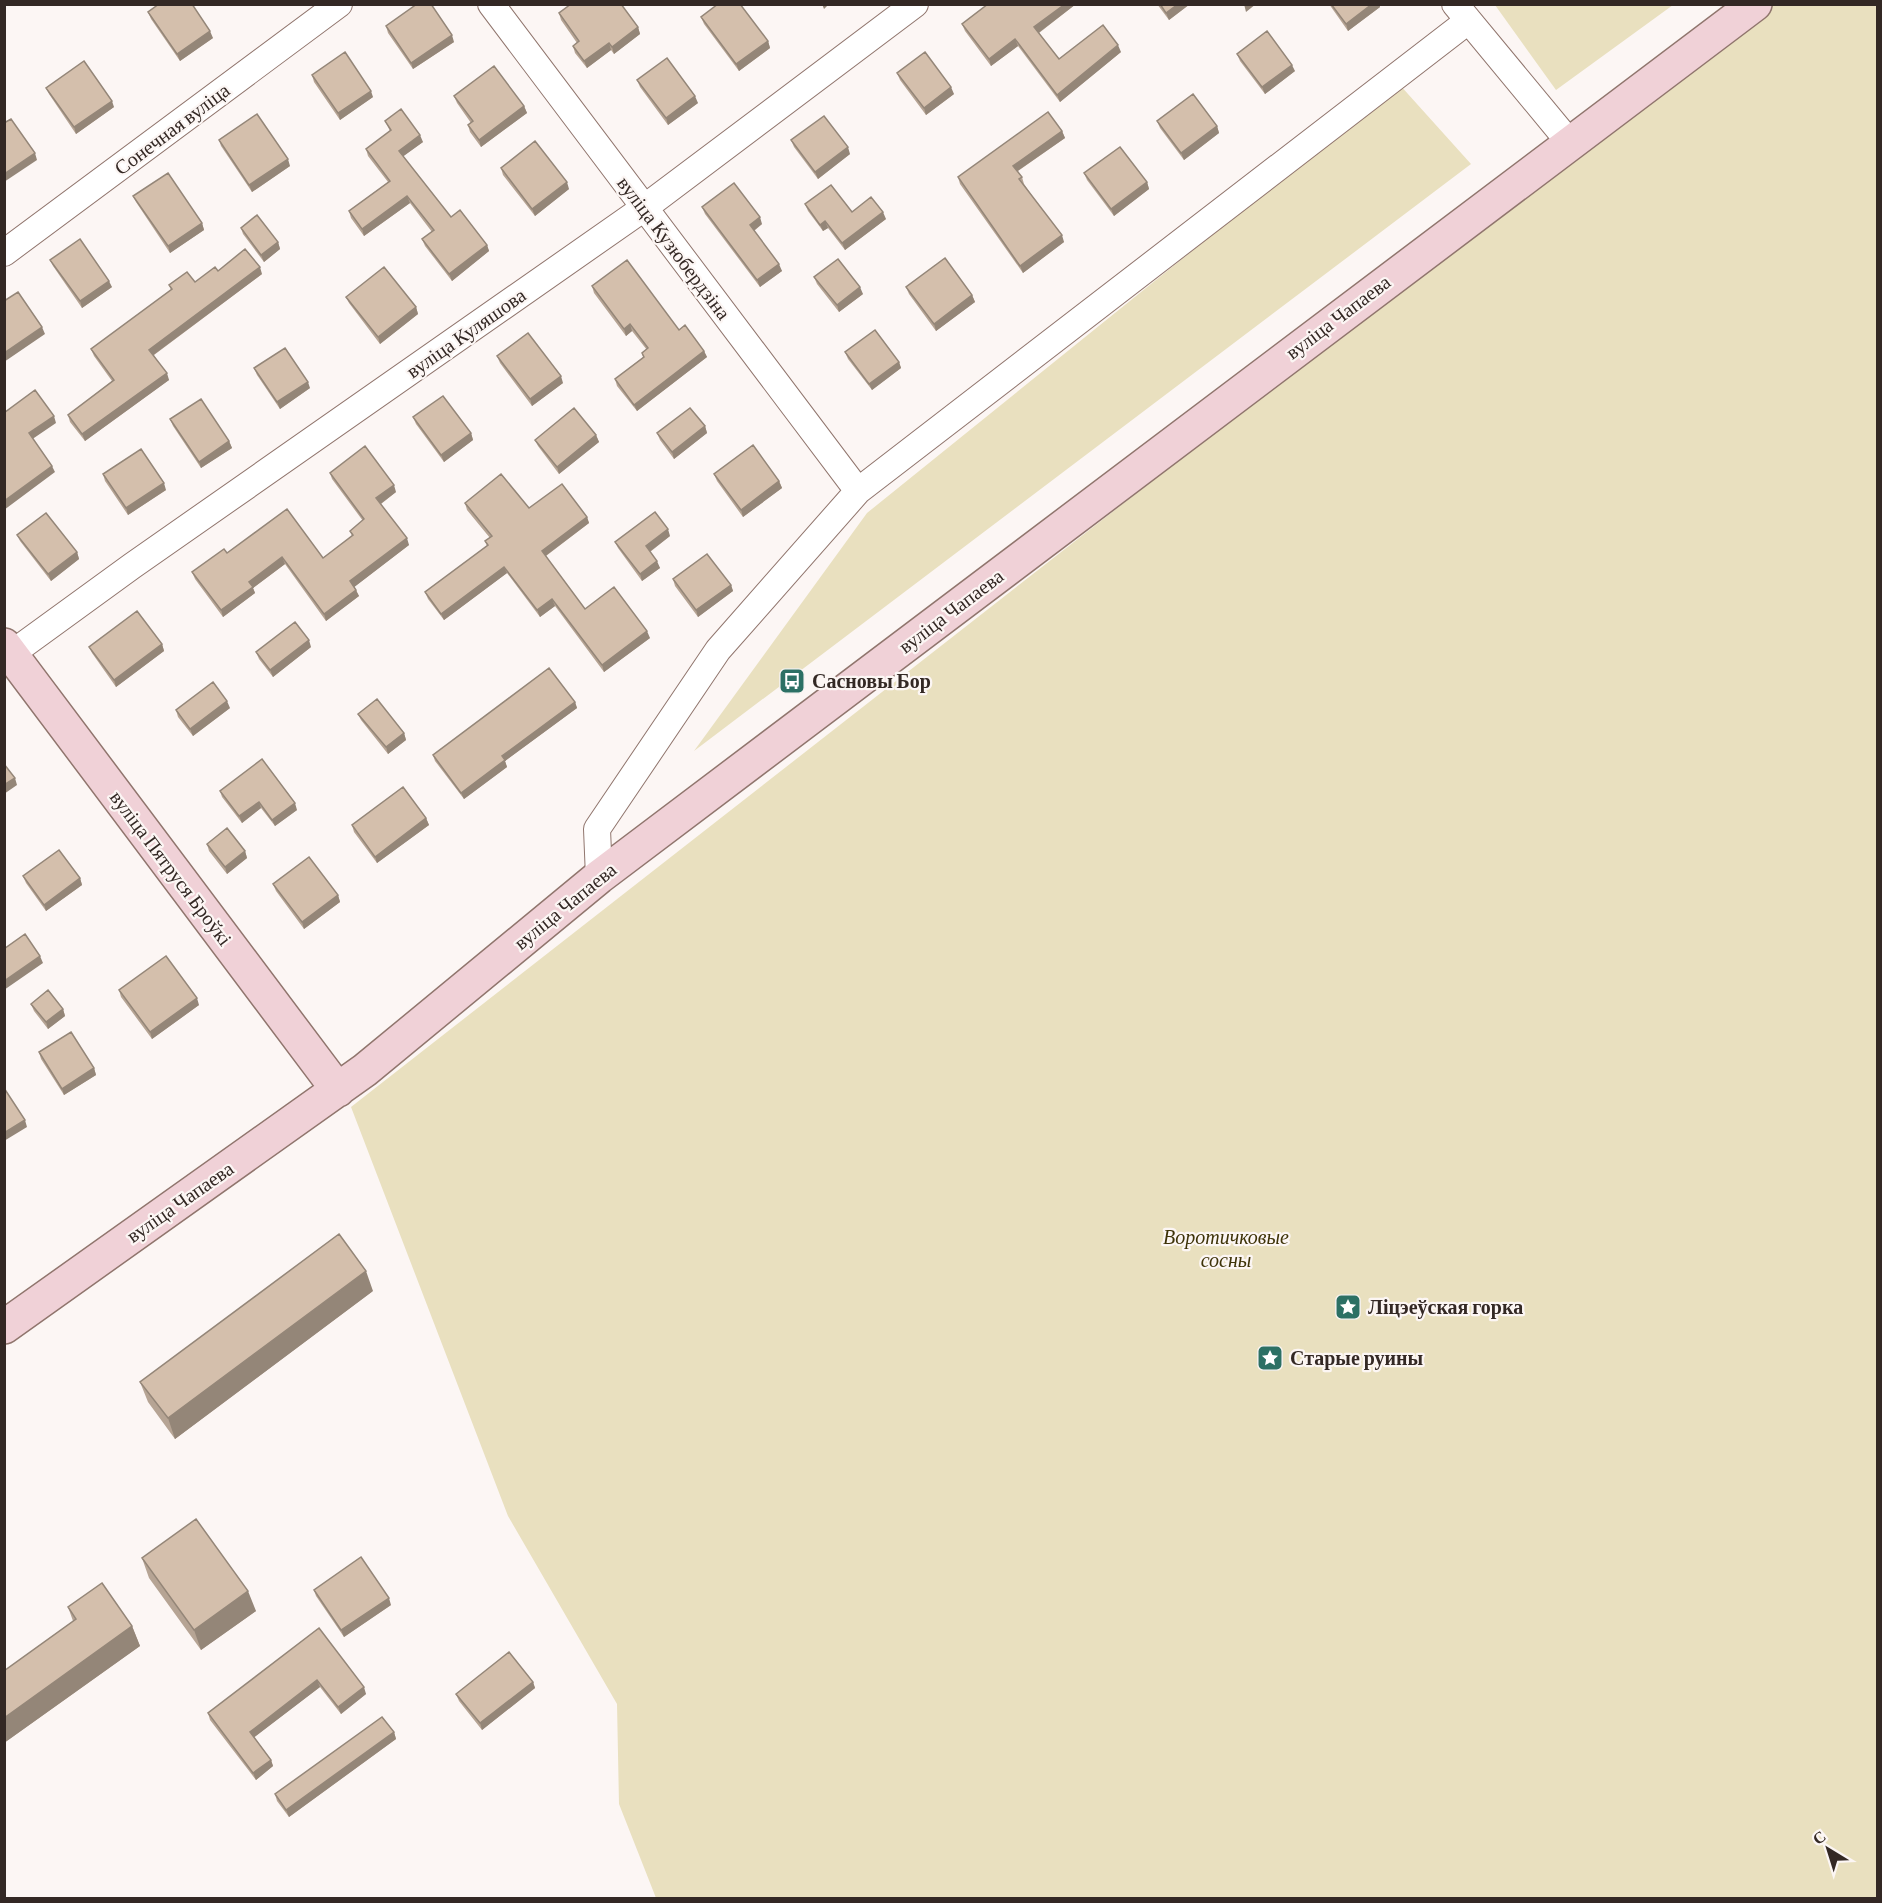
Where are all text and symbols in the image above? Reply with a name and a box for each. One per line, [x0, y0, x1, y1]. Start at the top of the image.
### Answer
street label: Сонечная вуліца [110, 79, 234, 180]
street label: вуліца Кузюбердзіна [612, 172, 735, 325]
street label: вуліца Чапаева [1282, 271, 1395, 364]
street label: вуліца Куляшова [402, 284, 530, 383]
street label: вуліца Чапаева [895, 565, 1008, 658]
bus stop icon: Сасновы Бор [777, 666, 807, 696]
place label: Сасновы Бор [812, 670, 931, 693]
street label: вуліца Пятруся Броўкі [105, 786, 237, 951]
street label: вуліца Чапаева [510, 858, 621, 955]
street label: вуліца Чапаева [123, 1157, 238, 1248]
park label: Воротичковые сосны [1163, 1226, 1289, 1271]
place icon: Ліцэеўская горка [1333, 1292, 1363, 1322]
place label: Ліцэеўская горка [1368, 1296, 1523, 1319]
place icon: Старые руины [1255, 1343, 1285, 1373]
place label: Старые руины [1290, 1347, 1424, 1370]
north arrow [1798, 1819, 1858, 1879]
text: С [1809, 1827, 1829, 1848]

